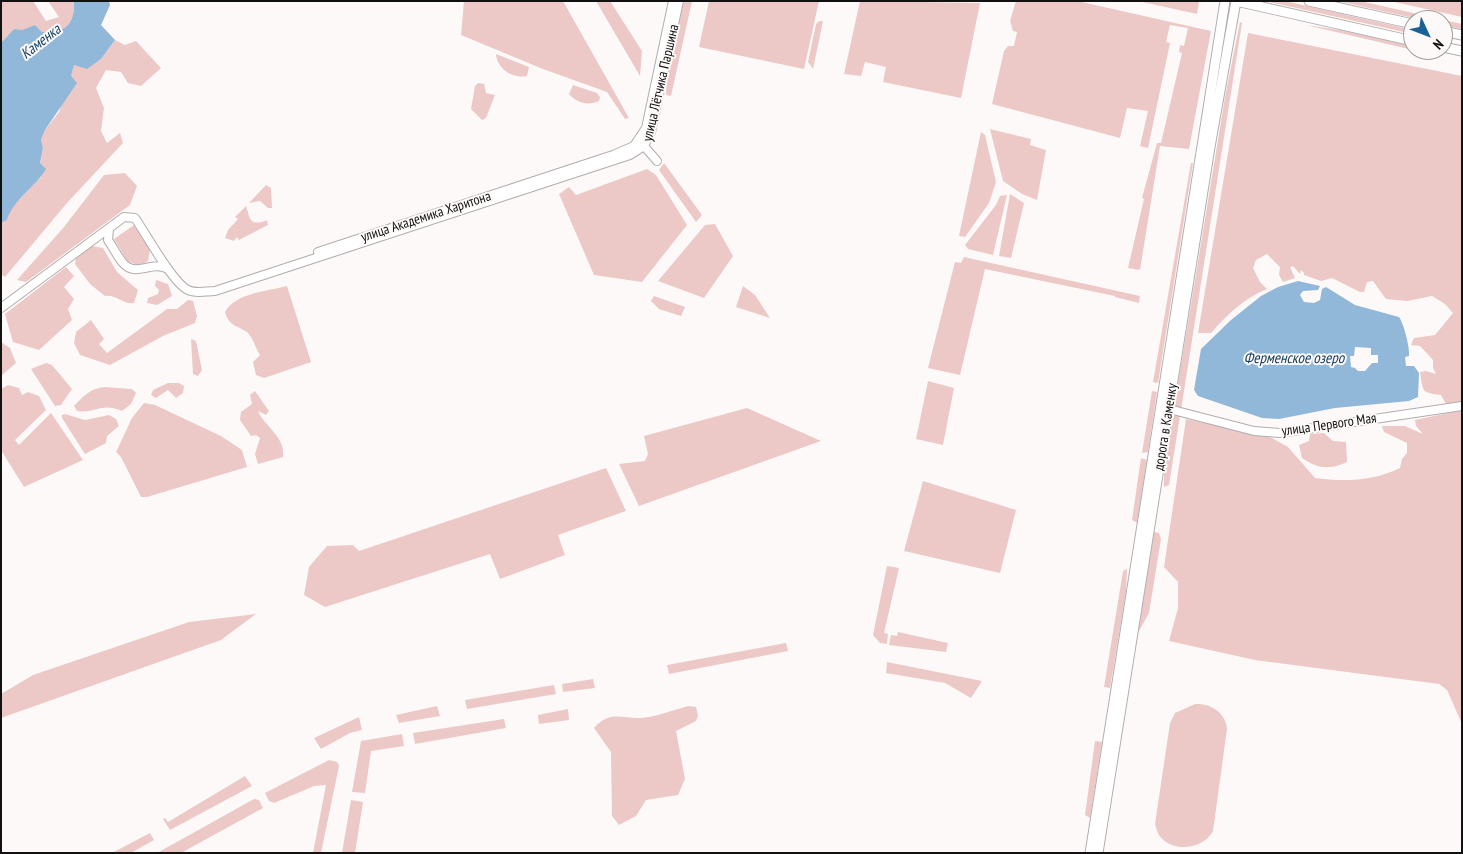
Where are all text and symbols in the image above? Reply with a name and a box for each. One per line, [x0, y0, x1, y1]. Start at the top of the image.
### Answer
north arrow [1403, 10, 1453, 60]
water label: Каменка [17, 21, 65, 63]
street label: улица Лётчика Паршина [639, 23, 683, 143]
text: N [1429, 36, 1447, 53]
street label: улица Академика Харитона [359, 188, 493, 246]
water label: Ферменское озеро [1244, 350, 1344, 368]
street label: дорога в Каменку [1151, 382, 1181, 472]
street label: улица Первого Мая [1281, 410, 1377, 440]

